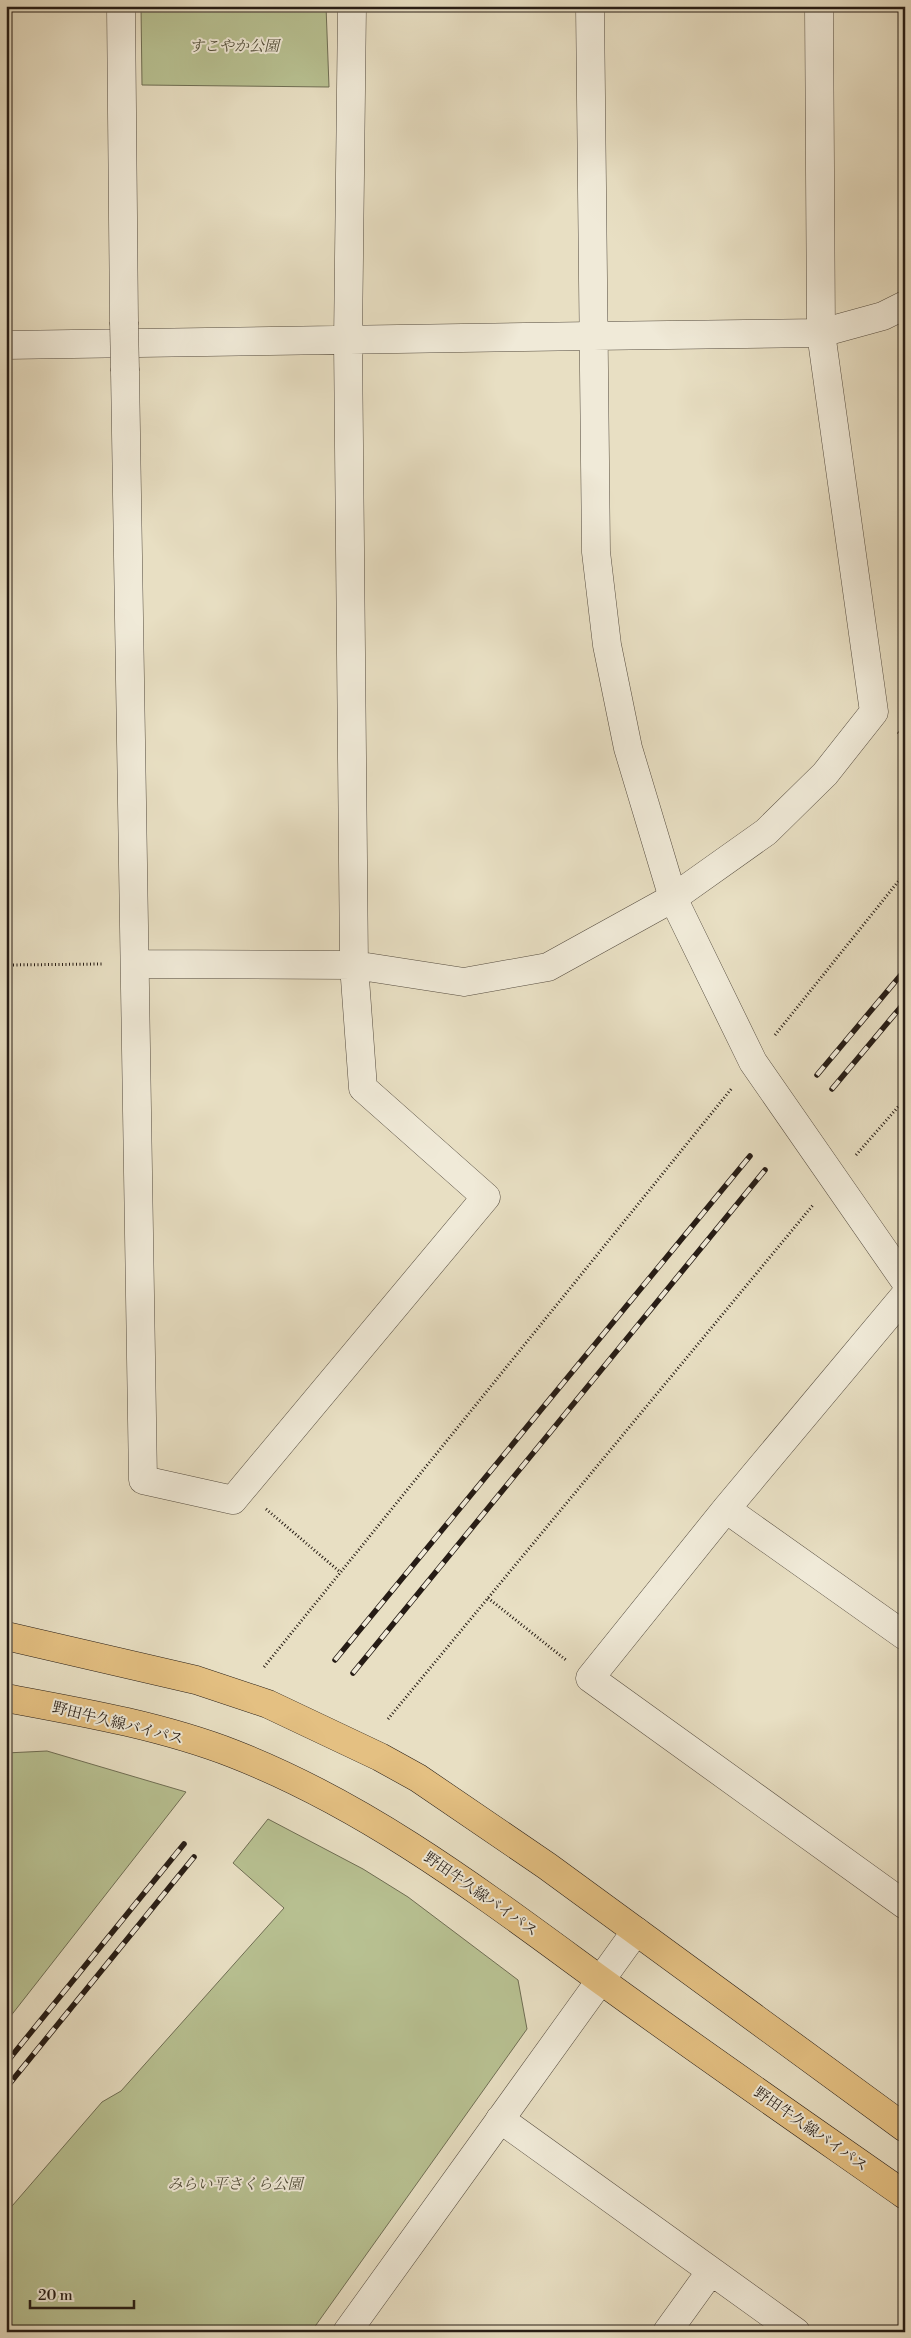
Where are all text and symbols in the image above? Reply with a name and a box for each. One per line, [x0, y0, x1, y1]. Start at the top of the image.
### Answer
park label: すこやか公園 [189, 37, 282, 56]
street label: 野田牛久線バイパス [50, 1698, 186, 1749]
street label: 野田牛久線バイパス [420, 1848, 541, 1941]
street label: 野田牛久線バイパス [750, 2083, 871, 2176]
park label: みらい平さくら公園 [167, 2175, 305, 2194]
scale bar [30, 2278, 134, 2310]
text: 20 m [38, 2286, 73, 2305]

